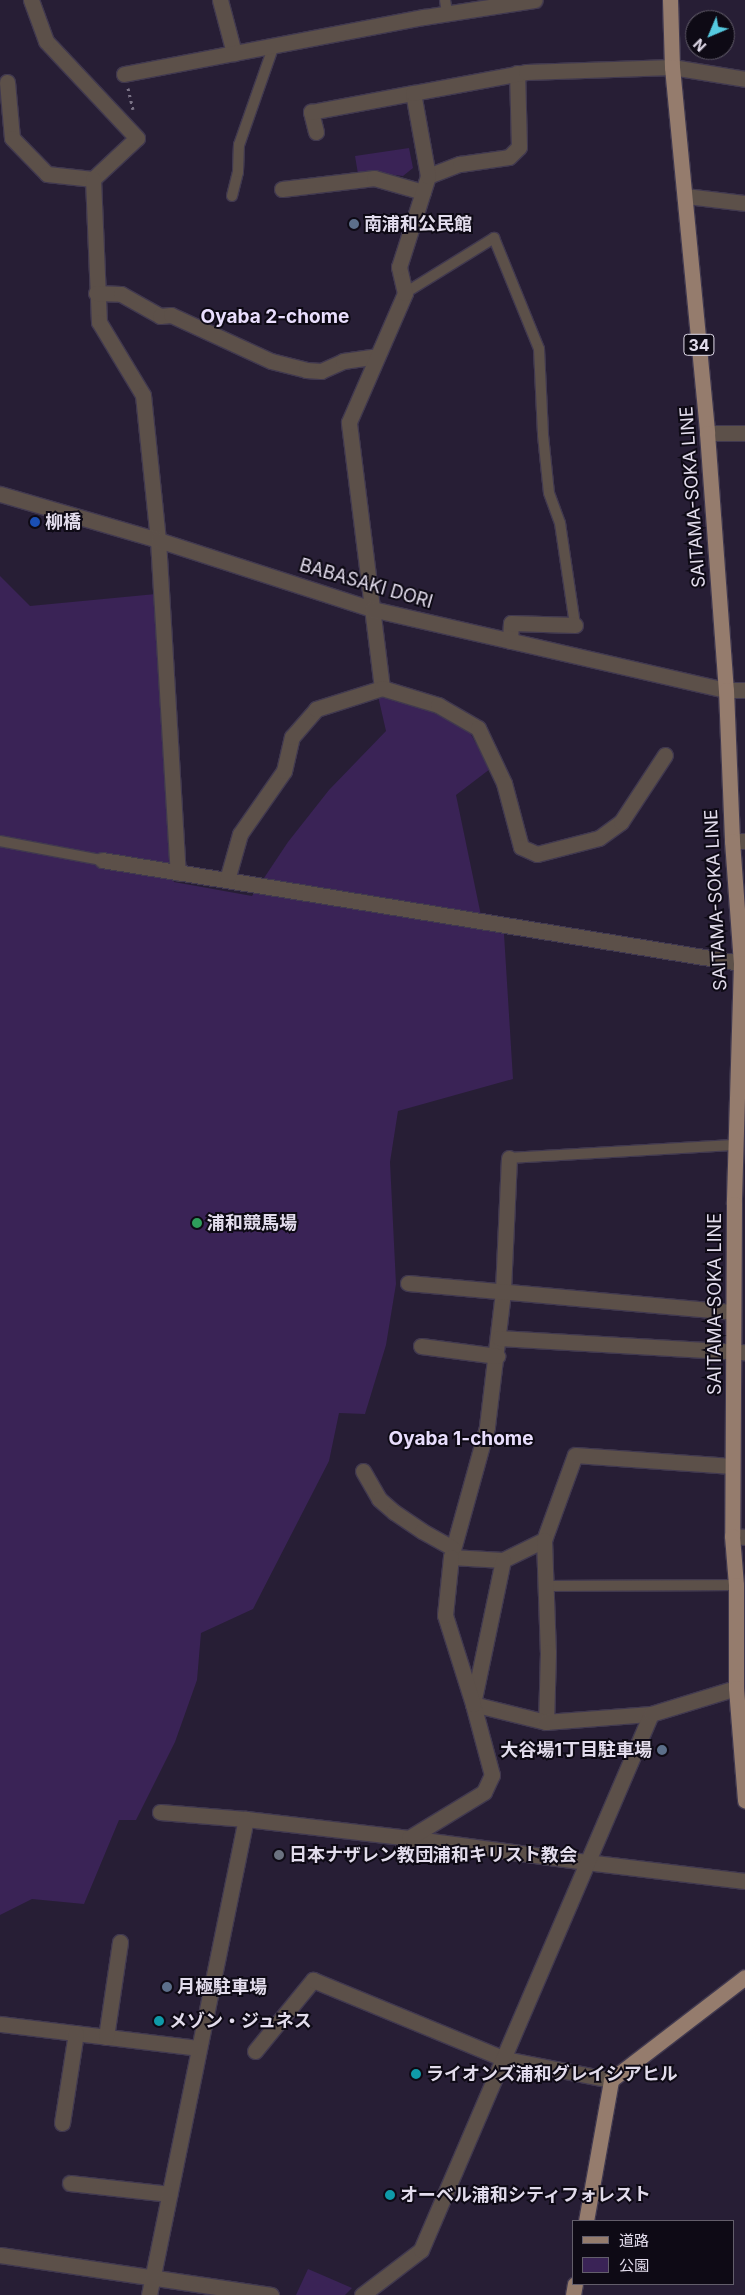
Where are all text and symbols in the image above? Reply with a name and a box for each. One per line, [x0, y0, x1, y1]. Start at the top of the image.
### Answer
north arrow [685, 10, 735, 60]
text: N [690, 35, 710, 55]
place label: 南浦和公民館 [364, 213, 472, 235]
marker: 南浦和公民館 [348, 218, 360, 230]
district label: Oyaba 2-chome [201, 306, 349, 328]
road number: 34 [683, 332, 715, 358]
street label: SAITAMA-SOKA LINE [676, 405, 710, 589]
place label: 柳橋 [45, 511, 81, 533]
marker: 柳橋 [29, 516, 41, 528]
street label: BABASAKI DORI [297, 555, 435, 613]
street label: SAITAMA-SOKA LINE [700, 809, 732, 991]
place label: 浦和競馬場 [207, 1212, 297, 1234]
street label: SAITAMA-SOKA LINE [704, 1213, 726, 1395]
marker: 浦和競馬場 [191, 1217, 203, 1229]
district label: Oyaba 1-chome [388, 1428, 534, 1450]
place label: 大谷場1丁目駐車場 [500, 1739, 652, 1761]
marker: 大谷場1丁目駐車場 [656, 1744, 668, 1756]
place label: 日本ナザレン教団浦和キリスト教会 [289, 1844, 577, 1866]
marker: 日本ナザレン教団浦和キリスト教会 [273, 1849, 285, 1861]
place label: 月極駐車場 [177, 1976, 267, 1998]
marker: 月極駐車場 [161, 1981, 173, 1993]
place label: メゾン・ジュネス [169, 2010, 313, 2032]
marker: メゾン・ジュネス [153, 2015, 165, 2027]
place label: ライオンズ浦和グレイシアヒル [426, 2063, 678, 2085]
marker: ライオンズ浦和グレイシアヒル [410, 2068, 422, 2080]
place label: オーベル浦和シティフォレスト [400, 2184, 652, 2206]
marker: オーベル浦和シティフォレスト [384, 2189, 396, 2201]
legend [572, 2220, 735, 2285]
text: 道路 [619, 2231, 649, 2250]
text: 公園 [619, 2256, 649, 2275]

